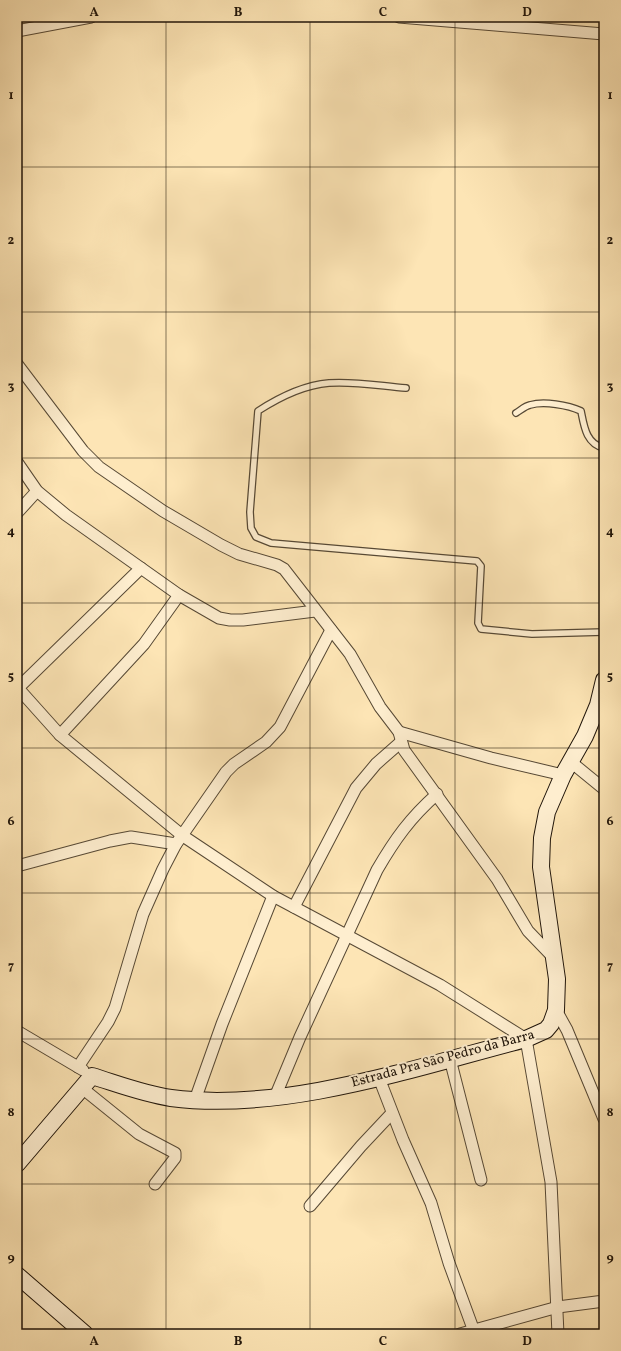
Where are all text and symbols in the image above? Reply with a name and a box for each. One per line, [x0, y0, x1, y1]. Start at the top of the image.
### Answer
text: A [89, 4, 99, 22]
text: B [234, 4, 243, 22]
text: C [379, 4, 387, 22]
text: D [522, 4, 532, 22]
text: 1 [8, 87, 14, 105]
text: 1 [607, 87, 613, 105]
text: 2 [8, 232, 15, 250]
text: 2 [607, 232, 614, 250]
text: 3 [8, 378, 15, 396]
text: 3 [607, 378, 614, 396]
text: 4 [7, 523, 15, 541]
text: 4 [606, 523, 614, 541]
text: 5 [8, 668, 14, 686]
text: 5 [607, 668, 613, 686]
text: 6 [7, 813, 15, 831]
text: 6 [606, 813, 614, 831]
text: 7 [8, 958, 14, 976]
text: 7 [607, 958, 613, 976]
street label: Estrada Pra São Pedro da Barra [349, 1025, 537, 1093]
text: 8 [7, 1104, 15, 1122]
text: 8 [606, 1104, 614, 1122]
text: 9 [7, 1249, 15, 1267]
text: 9 [606, 1249, 614, 1267]
text: A [89, 1333, 99, 1351]
text: B [234, 1333, 243, 1351]
text: C [379, 1333, 387, 1351]
text: D [522, 1333, 532, 1351]

